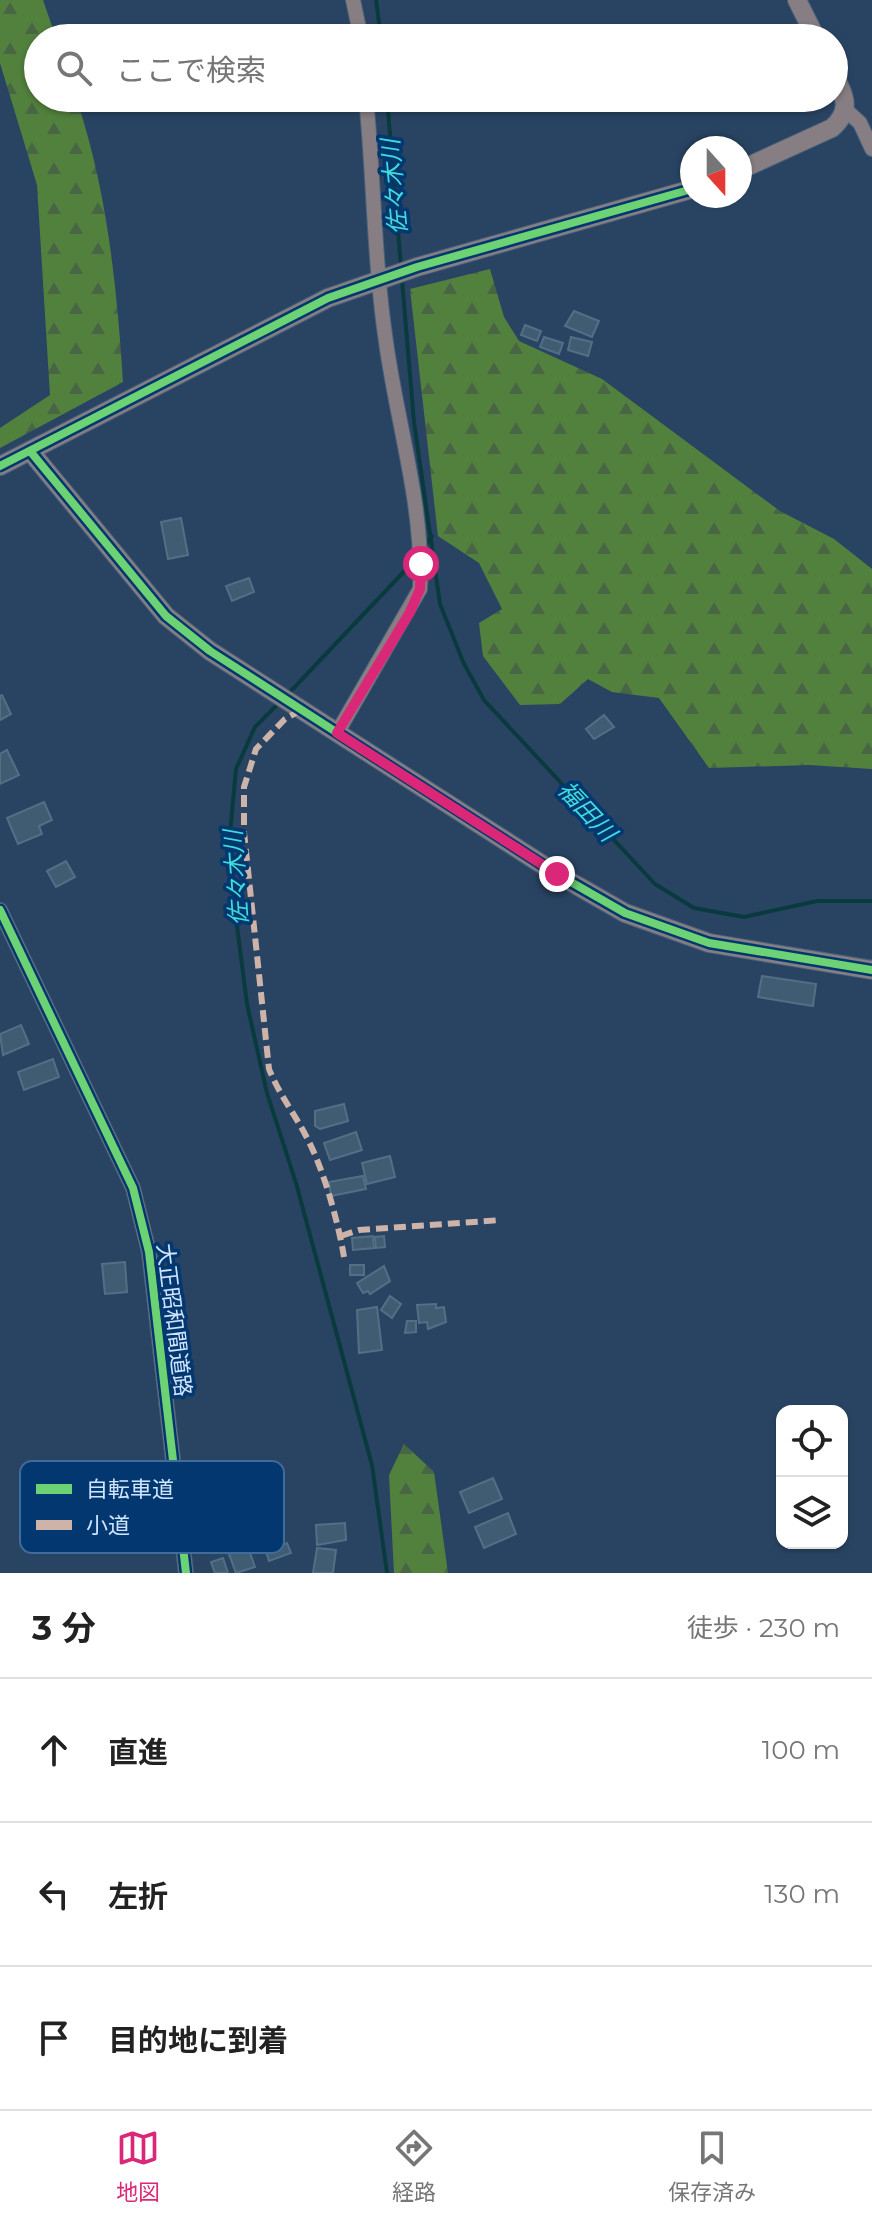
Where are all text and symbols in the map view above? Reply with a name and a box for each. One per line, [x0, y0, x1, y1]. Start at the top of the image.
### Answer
search box [24, 24, 848, 112]
icon: search [52, 46, 96, 90]
text: ここで検索 [116, 52, 266, 89]
water label: 佐々木川 [375, 135, 413, 236]
north arrow [680, 136, 752, 208]
route start [403, 546, 439, 582]
water label: 福田川 [552, 775, 624, 849]
water label: 佐々木川 [218, 826, 254, 927]
route end [539, 856, 575, 892]
street label: 大正昭和間道路 [151, 1242, 197, 1398]
map controls [776, 1405, 848, 1549]
button: locate [776, 1405, 848, 1477]
legend [20, 1461, 284, 1553]
text: 自転車道 [86, 1476, 174, 1503]
button: layers [776, 1477, 848, 1549]
text: 小道 [86, 1512, 130, 1539]
text: 3 分 [32, 1607, 96, 1649]
text: 徒歩 · 230 m [687, 1612, 840, 1644]
icon: ahead [32, 1728, 76, 1772]
text: 直進 [108, 1734, 168, 1771]
text: 100 m [762, 1734, 840, 1766]
icon: left [32, 1872, 76, 1916]
text: 左折 [108, 1878, 168, 1915]
text: 130 m [764, 1878, 840, 1910]
icon: arrive [32, 2016, 76, 2060]
text: 目的地に到着 [108, 2022, 288, 2059]
tab: 地図 [116, 2126, 160, 2206]
tab: 経路 [392, 2126, 436, 2206]
tab: 保存済み [668, 2126, 756, 2206]

